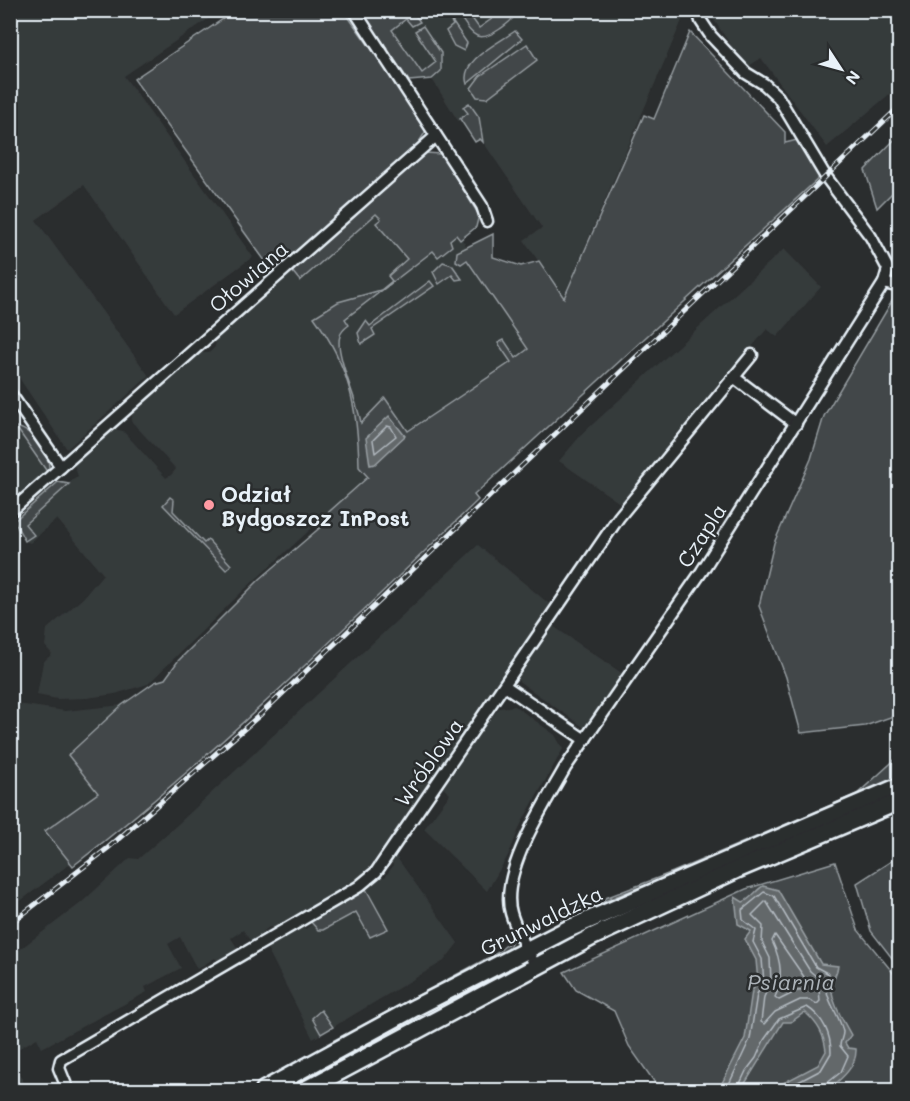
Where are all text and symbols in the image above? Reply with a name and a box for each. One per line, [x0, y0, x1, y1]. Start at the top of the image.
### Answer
north arrow [811, 39, 871, 99]
text: N [841, 67, 866, 89]
street label: Ołowiana [203, 234, 293, 318]
place label: Odział Bydgoszcz InPost [221, 480, 409, 532]
marker: Odział Bydgoszcz InPost [202, 498, 216, 512]
street label: Czapla [670, 498, 732, 572]
street label: Wróblowa [388, 713, 468, 811]
street label: Grunwaldzka [475, 879, 607, 961]
water label: Psiarnia [747, 967, 835, 996]

